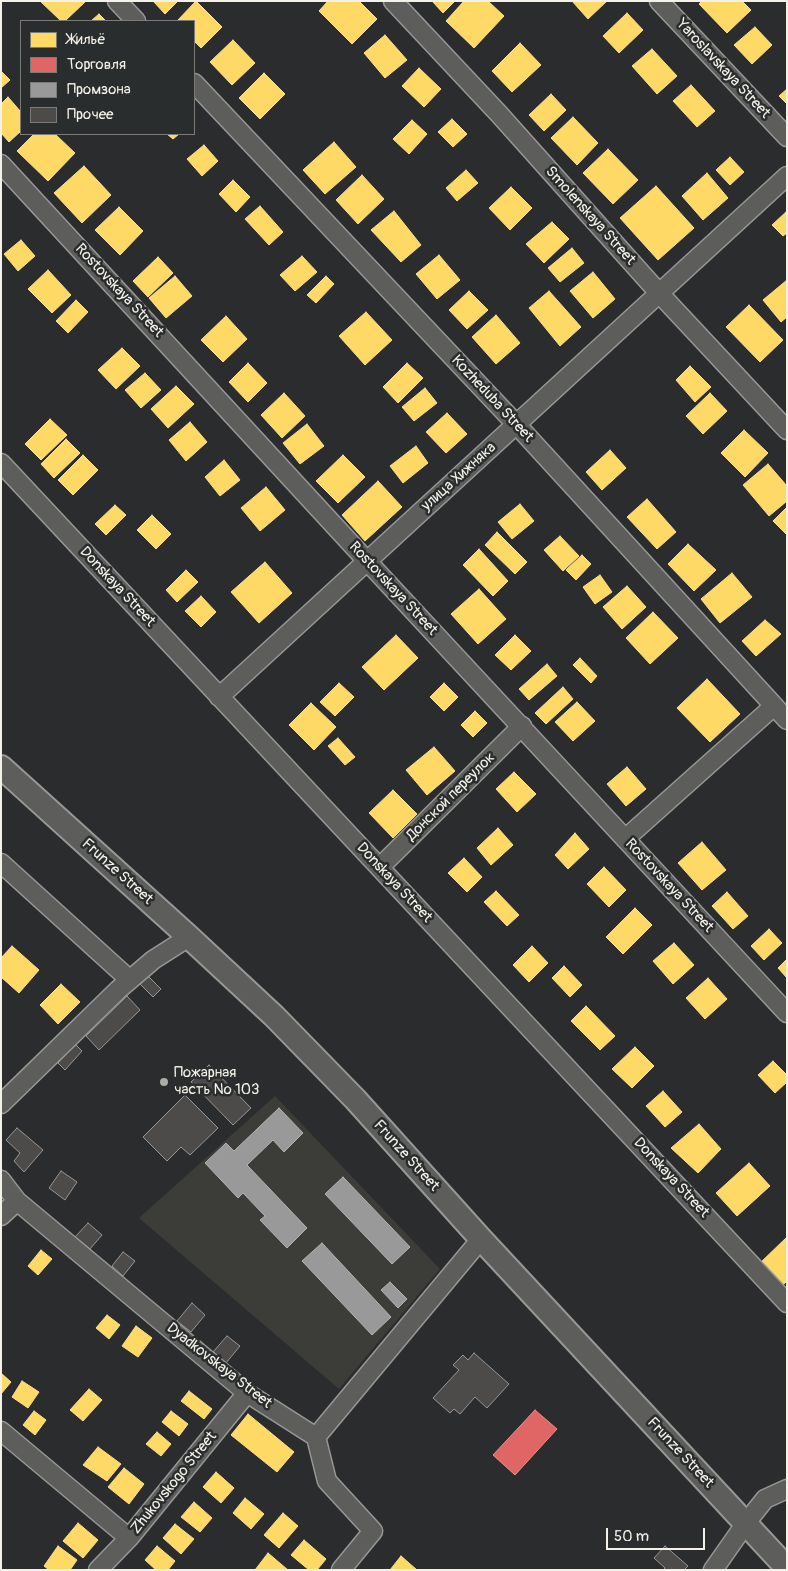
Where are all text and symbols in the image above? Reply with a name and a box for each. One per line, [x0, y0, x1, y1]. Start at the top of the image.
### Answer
street label: Yaroslavskaya Street [672, 16, 774, 122]
legend [20, 20, 195, 135]
text: Жильё [67, 30, 106, 49]
text: Торговля [67, 55, 126, 74]
text: Промзона [67, 80, 131, 99]
text: Прочее [67, 105, 114, 124]
street label: Smolenskaya Street [541, 163, 639, 269]
street label: Rostovskaya Street [71, 240, 167, 342]
street label: Kozheduba Street [447, 352, 537, 446]
street label: улица Хижняка [418, 439, 500, 515]
street label: Rostovskaya Street [345, 538, 441, 640]
street label: Donskaya Street [75, 543, 159, 631]
street label: Донской переулок [403, 749, 499, 845]
street label: Frunze Street [78, 835, 156, 909]
street label: Rostovskaya Street [621, 835, 717, 937]
street label: Donskaya Street [352, 839, 436, 927]
place label: Пожарная часть № 103 [174, 1064, 259, 1099]
marker: Пожарная часть № 103 [158, 1076, 170, 1088]
street label: Frunze Street [369, 1117, 443, 1195]
street label: Donskaya Street [629, 1134, 713, 1222]
street label: Dyadkovskaya Street [163, 1319, 275, 1413]
street label: Frunze Street [643, 1414, 717, 1492]
street label: Zhukovskogo Street [127, 1428, 221, 1538]
scale bar [608, 1518, 707, 1550]
text: 50 m [614, 1527, 649, 1546]

